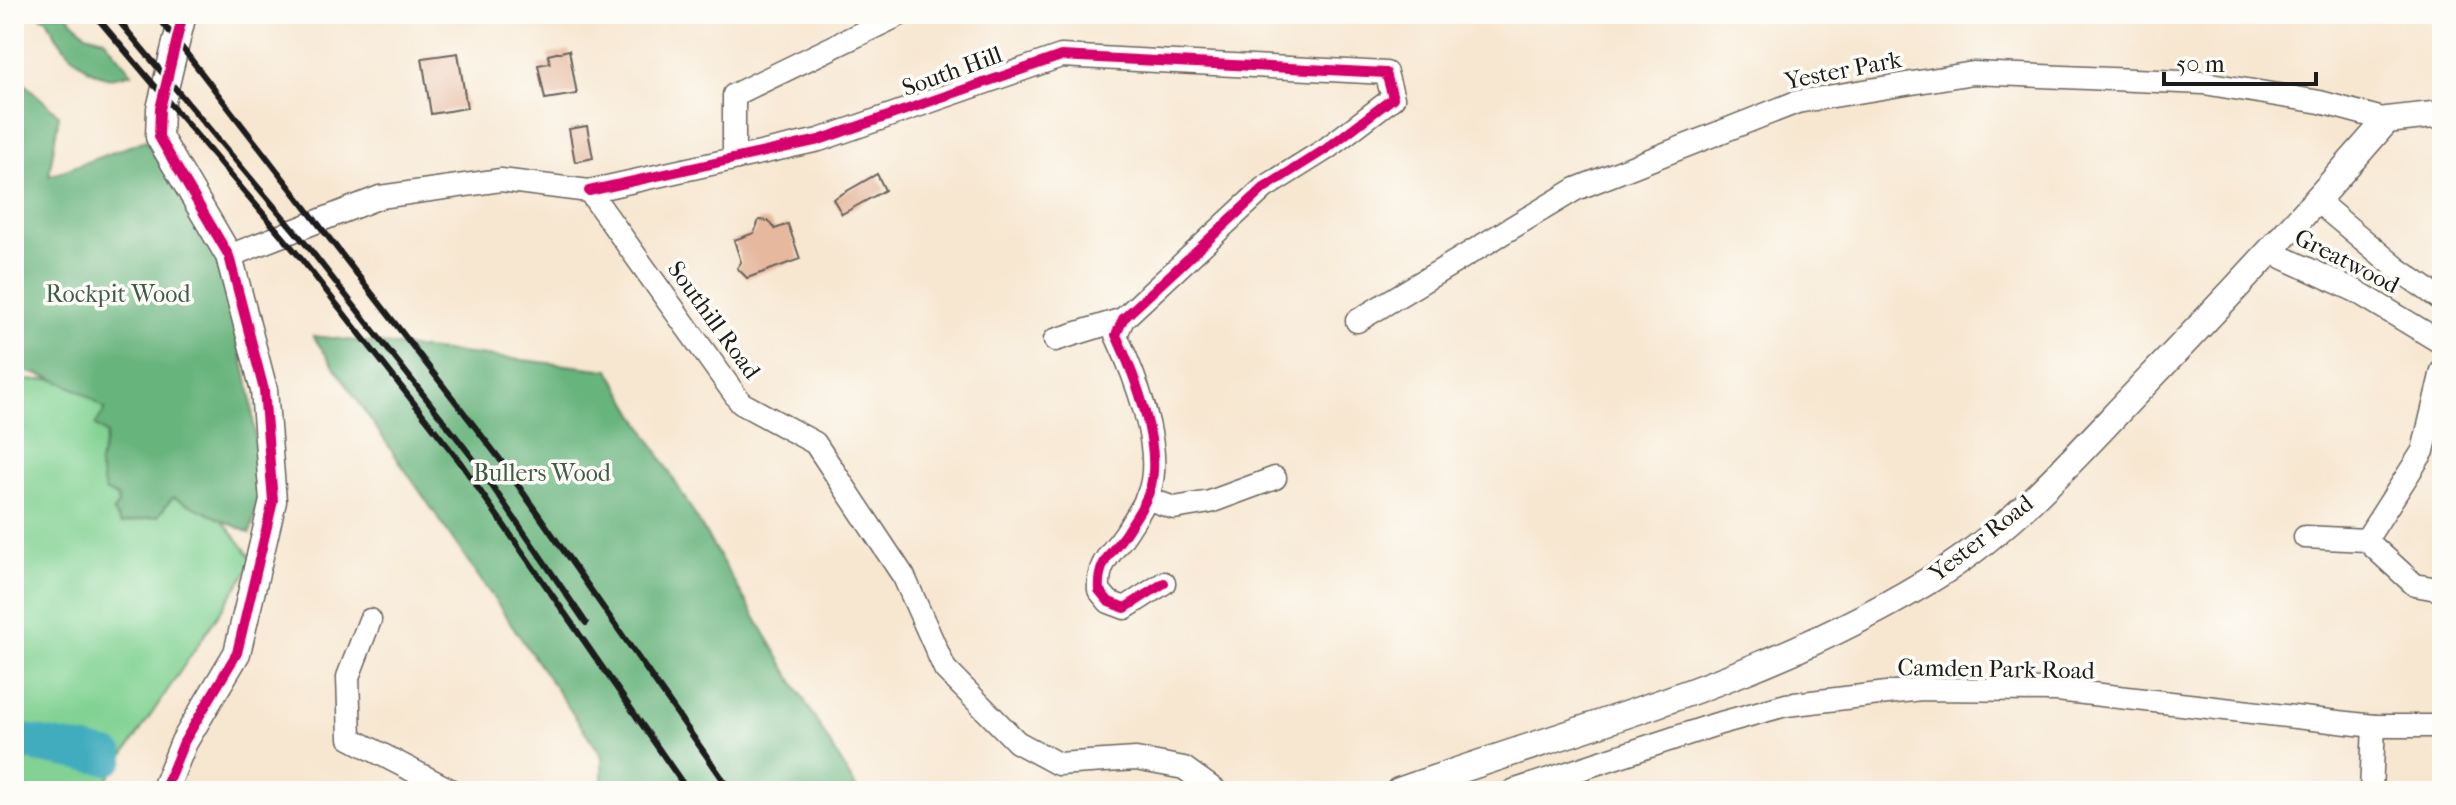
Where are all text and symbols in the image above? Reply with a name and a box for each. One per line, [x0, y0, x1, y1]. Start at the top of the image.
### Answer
scale bar [2164, 36, 2316, 86]
street label: South Hill [898, 40, 1006, 102]
street label: Yester Park [1781, 45, 1904, 95]
text: 50 m [2176, 50, 2225, 78]
street label: Greatwood [2290, 223, 2405, 300]
street label: Southill Road [662, 256, 767, 385]
park label: Rockpit Wood [45, 280, 191, 308]
park label: Bullers Wood [473, 459, 612, 487]
street label: Yester Road [1923, 488, 2039, 588]
street label: Camden Park Road [1897, 653, 2096, 685]

